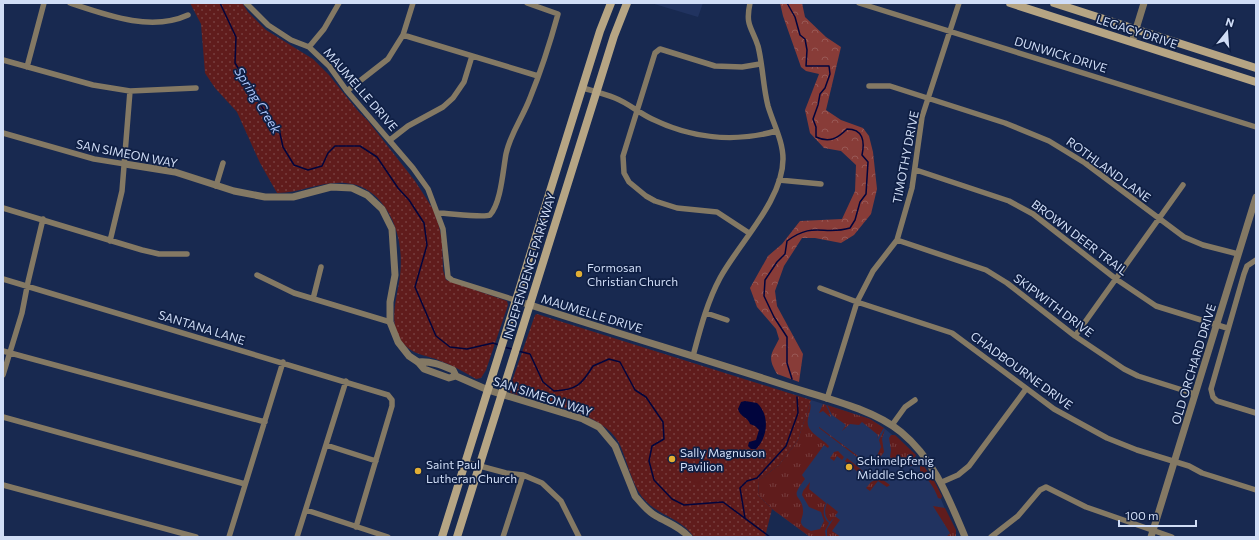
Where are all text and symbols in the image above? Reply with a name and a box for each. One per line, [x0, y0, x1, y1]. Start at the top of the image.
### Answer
street label: LEGACY DRIVE [1095, 11, 1179, 51]
north arrow [1207, 12, 1247, 52]
text: N [1224, 15, 1236, 29]
street label: DUNWICK DRIVE [1013, 33, 1109, 75]
street label: MAUMELLE DRIVE [321, 45, 401, 133]
water label: Spring Creek [231, 64, 285, 137]
street label: TIMOTHY DRIVE [889, 109, 921, 205]
street label: ROTHLAND LANE [1064, 134, 1154, 204]
street label: SAN SIMEON WAY [75, 136, 179, 170]
street label: INDEPENDENCE PARKWAY [500, 191, 558, 341]
street label: BROWN DEER TRAIL [1029, 196, 1131, 278]
place label: Formosan Christian Church [587, 260, 678, 288]
marker: Formosan Christian Church [574, 269, 584, 279]
street label: SKIPWITH DRIVE [1011, 270, 1097, 340]
street label: MAUMELLE DRIVE [540, 291, 644, 335]
street label: OLD ORCHARD DRIVE [1168, 302, 1218, 426]
street label: SANTANA LANE [157, 307, 247, 347]
street label: CHADBOURNE DRIVE [968, 328, 1076, 412]
street label: SAN SIMEON WAY [492, 373, 594, 419]
place label: Sally Magnuson Pavilion [680, 445, 765, 473]
place label: Schimelpfenig Middle School [857, 453, 935, 481]
marker: Sally Magnuson Pavilion [667, 454, 677, 464]
place label: Saint Paul Lutheran Church [426, 457, 517, 485]
marker: Schimelpfenig Middle School [844, 462, 854, 472]
marker: Saint Paul Lutheran Church [413, 466, 423, 476]
scale bar [1119, 502, 1196, 528]
text: 100 m [1125, 508, 1159, 522]

